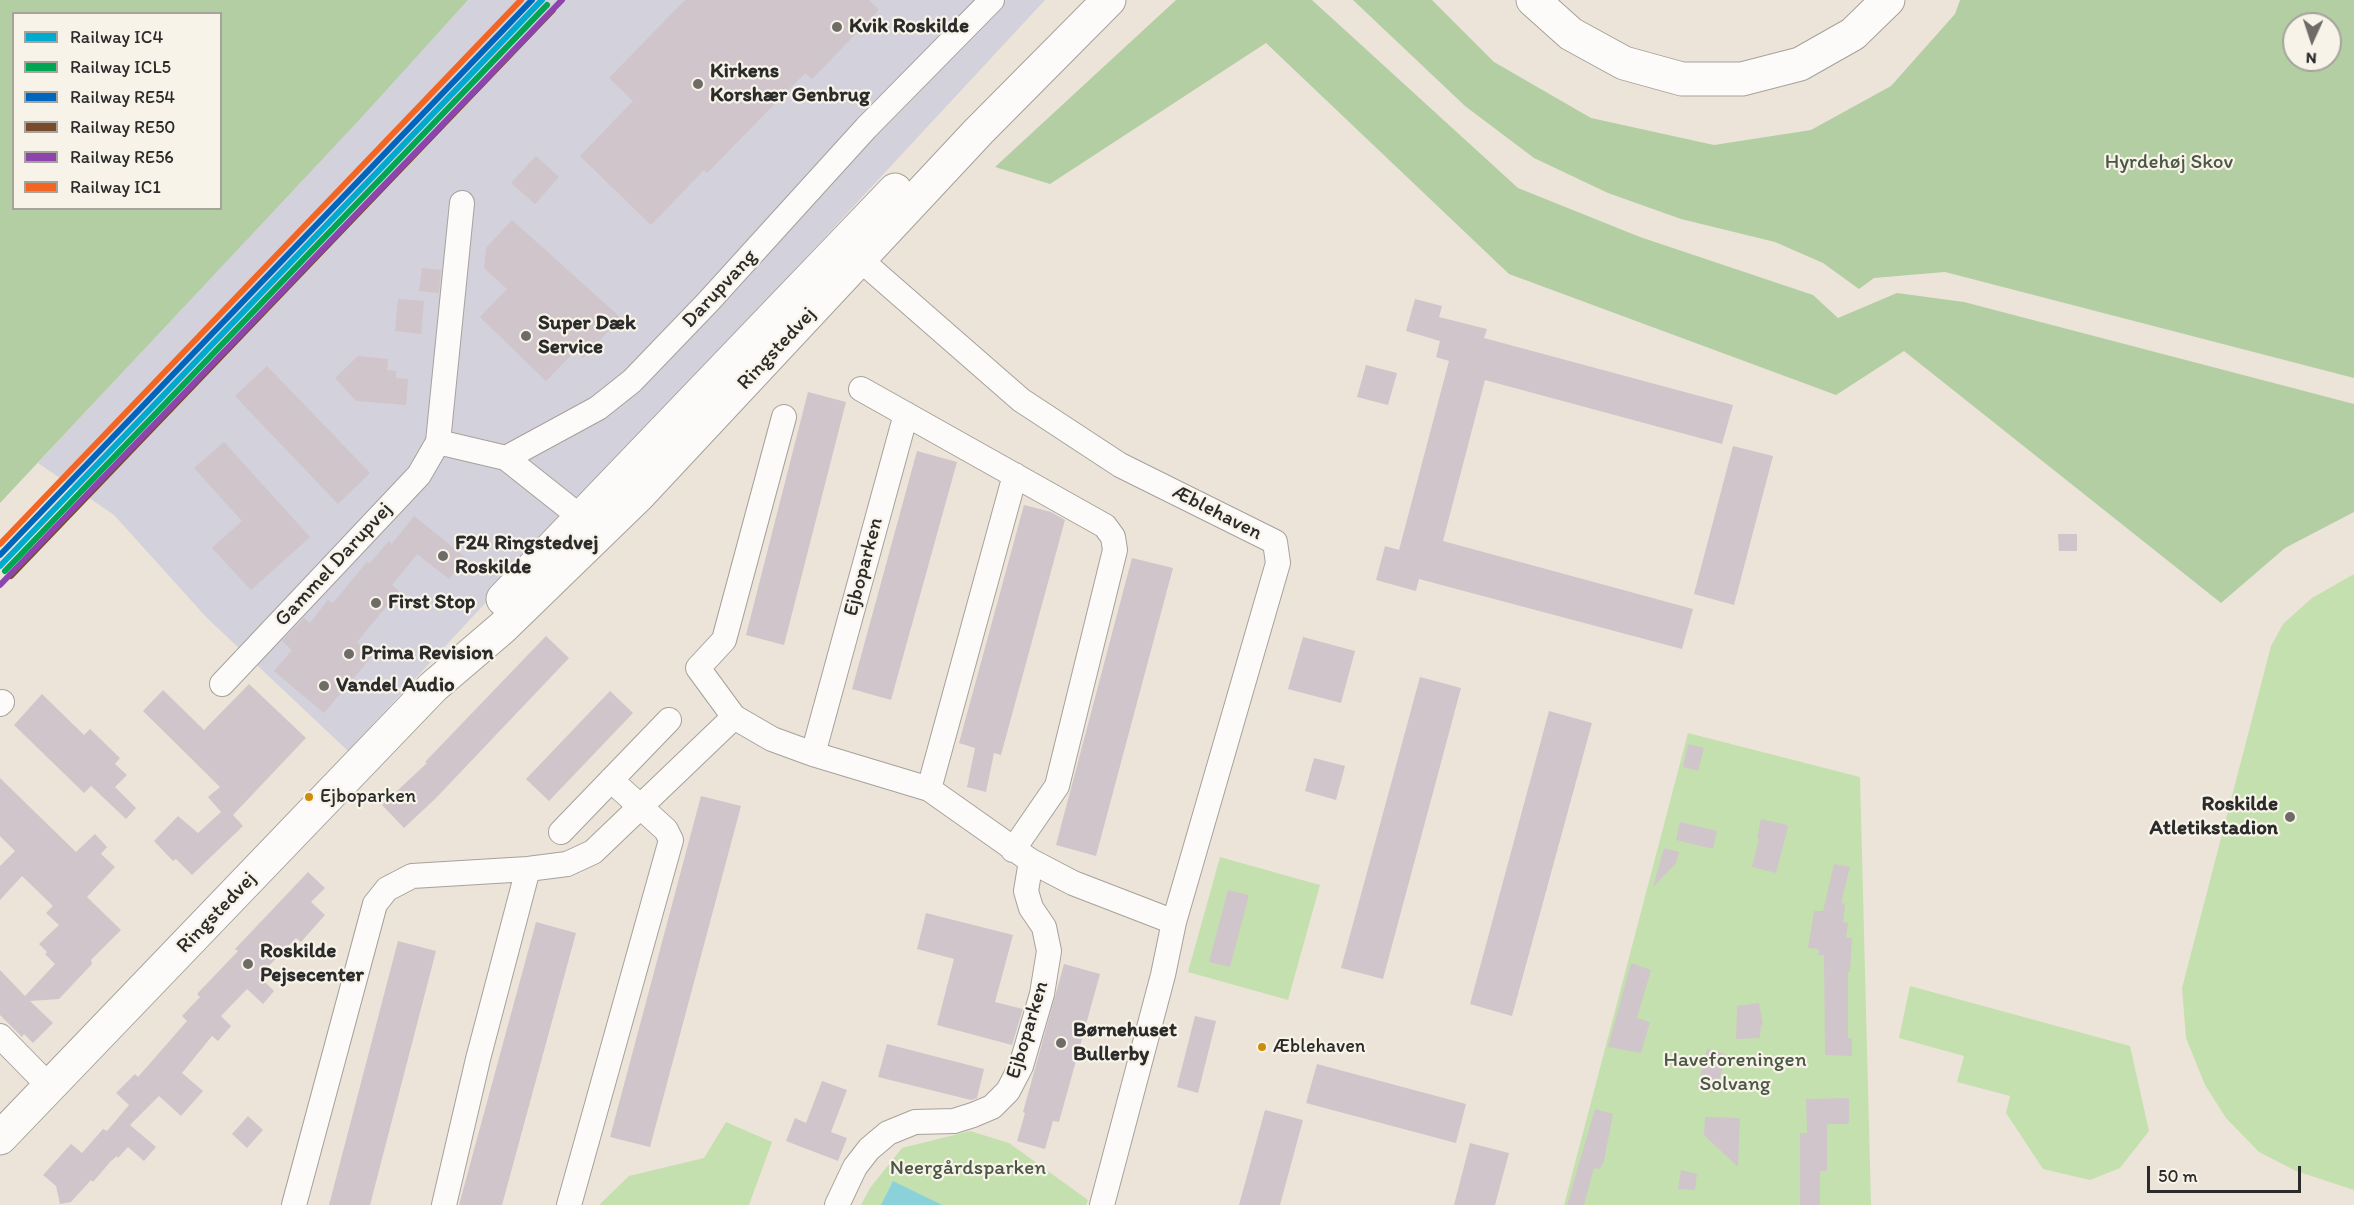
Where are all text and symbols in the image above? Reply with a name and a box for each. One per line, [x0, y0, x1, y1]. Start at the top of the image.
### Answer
legend [12, 12, 222, 210]
north arrow [2282, 12, 2342, 72]
place label: Kvik Roskilde [849, 14, 969, 40]
marker: Kvik Roskilde [830, 20, 844, 34]
text: Railway IC4 [70, 26, 163, 48]
text: N [2305, 49, 2317, 68]
text: Railway ICL5 [70, 56, 171, 78]
place label: Kirkens Korshær Genbrug [710, 59, 870, 109]
marker: Kirkens Korshær Genbrug [691, 77, 705, 91]
text: Railway RE54 [70, 86, 175, 108]
text: Railway RE50 [70, 116, 175, 138]
text: Railway RE56 [70, 146, 174, 168]
park label: Hyrdehøj Skov [2105, 150, 2233, 176]
text: Railway IC1 [70, 176, 161, 198]
street label: Darupvang [677, 245, 763, 333]
street label: Ringstedvej [732, 302, 822, 396]
place label: Super Dæk Service [538, 311, 636, 361]
marker: Super Dæk Service [519, 329, 533, 343]
street label: Æblehaven [1168, 480, 1266, 546]
street label: Gammel Darupvej [270, 498, 398, 632]
street label: Ejboparken [839, 515, 889, 619]
place label: F24 Ringstedvej Roskilde [455, 531, 598, 581]
marker: F24 Ringstedvej Roskilde [436, 549, 450, 563]
place label: First Stop [388, 590, 475, 616]
marker: First Stop [369, 596, 383, 610]
place label: Prima Revision [361, 641, 494, 667]
marker: Prima Revision [342, 647, 356, 661]
place label: Vandel Audio [336, 673, 455, 699]
marker: Vandel Audio [317, 679, 331, 693]
place label: Ejboparken [320, 785, 416, 809]
marker: Ejboparken [303, 791, 315, 803]
place label: Roskilde Atletikstadion [2150, 792, 2278, 842]
marker: Roskilde Atletikstadion [2283, 810, 2297, 824]
street label: Ringstedvej [172, 867, 262, 959]
place label: Roskilde Pejsecenter [260, 939, 364, 989]
marker: Roskilde Pejsecenter [241, 957, 255, 971]
street label: Ejboparken [1001, 978, 1055, 1082]
place label: Børnehuset Bullerby [1073, 1018, 1177, 1068]
place label: Æblehaven [1273, 1035, 1365, 1059]
marker: Børnehuset Bullerby [1054, 1036, 1068, 1050]
marker: Æblehaven [1256, 1041, 1268, 1053]
park label: Haveforeningen Solvang [1663, 1048, 1807, 1098]
scale bar [2150, 1154, 2304, 1192]
park label: Neergårdsparken [890, 1156, 1046, 1182]
text: 50 m [2158, 1165, 2198, 1187]

